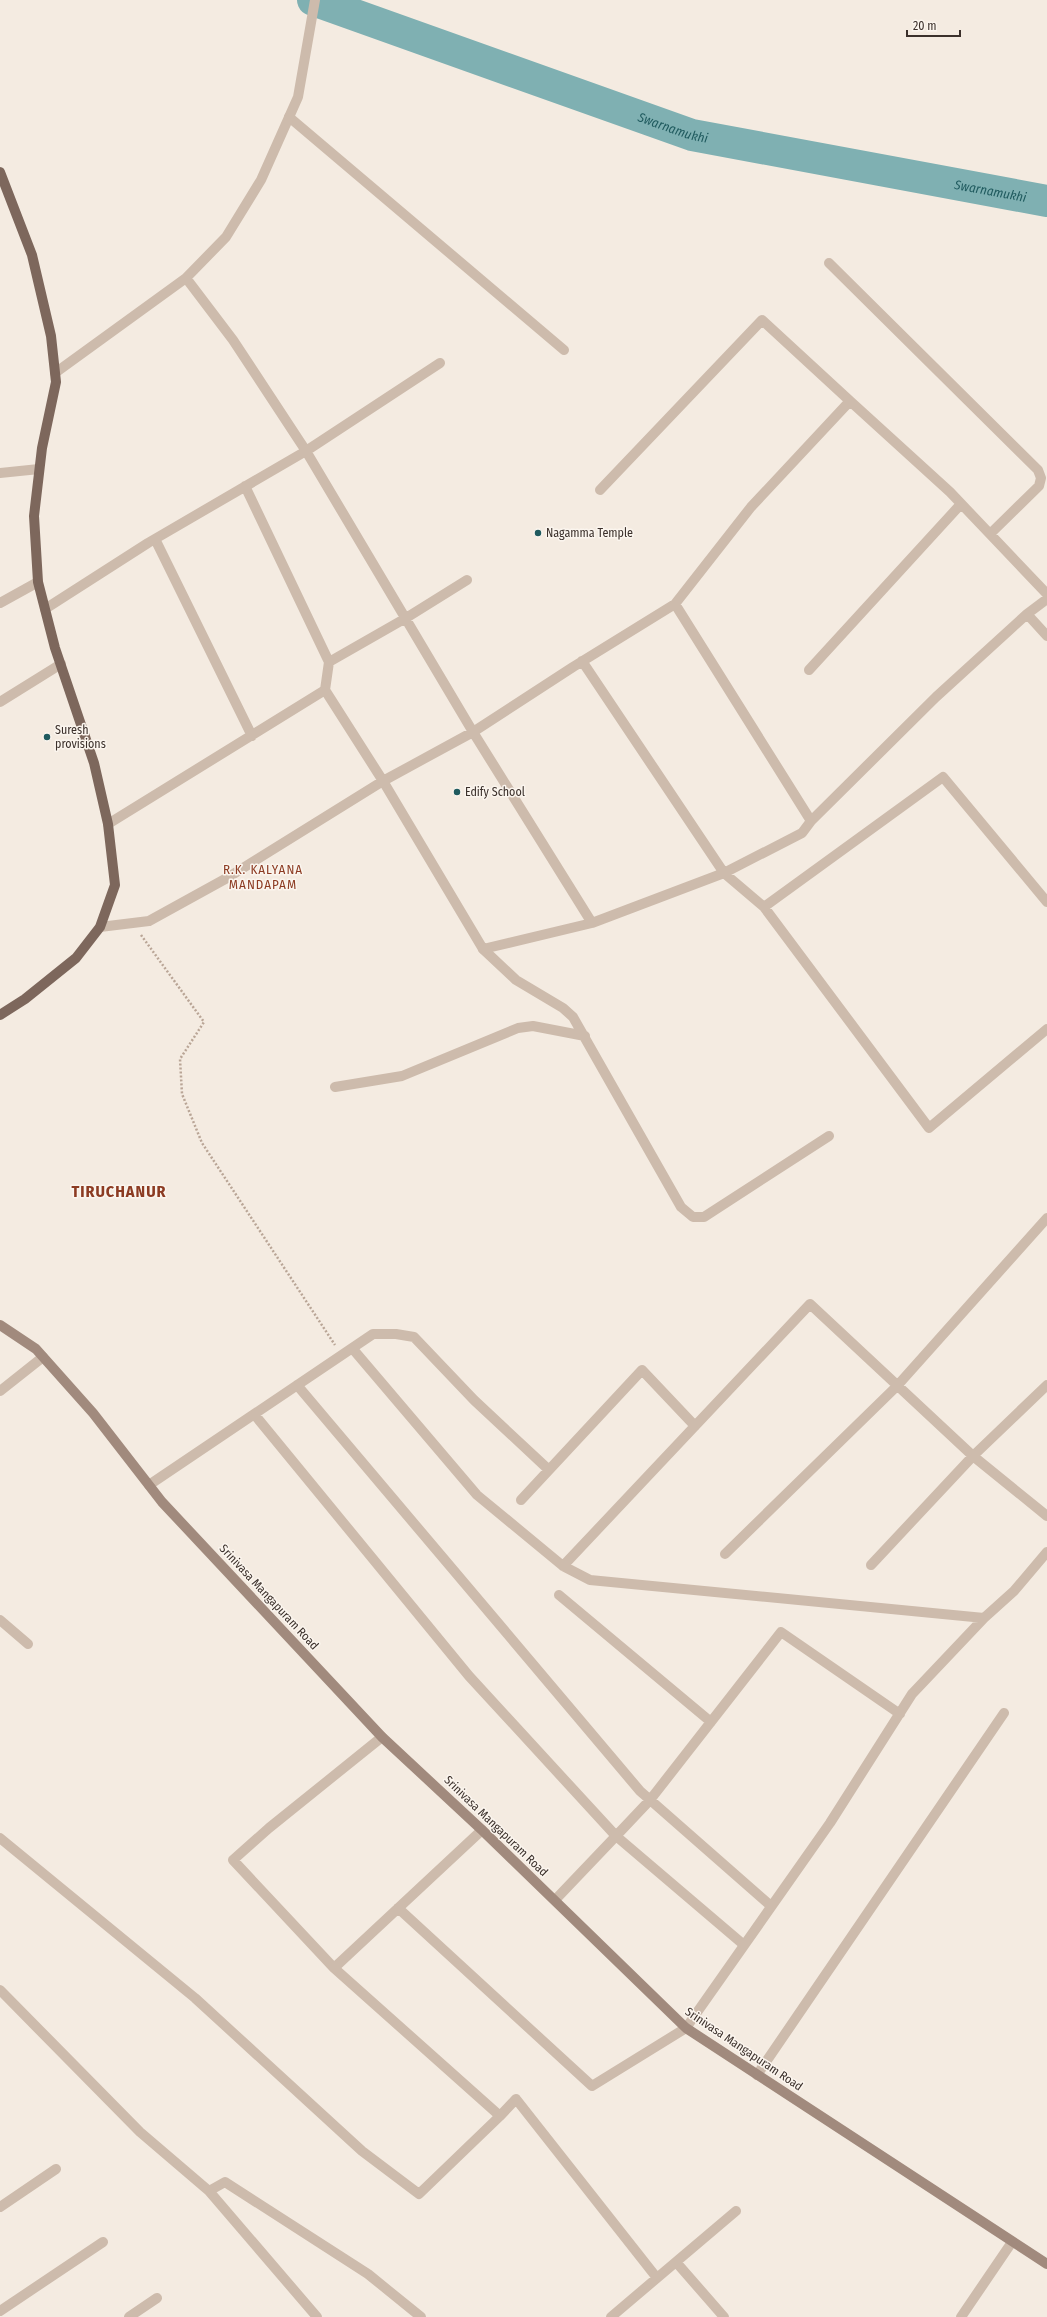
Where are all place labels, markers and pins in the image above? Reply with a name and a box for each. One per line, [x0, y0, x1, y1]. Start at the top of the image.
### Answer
place label: Nagamma Temple [546, 526, 633, 540]
marker: Nagamma Temple [533, 528, 543, 538]
place label: Suresh provisions [55, 723, 106, 751]
marker: Suresh provisions [42, 732, 52, 742]
place label: Edify School [465, 785, 525, 799]
marker: Edify School [452, 787, 462, 797]

